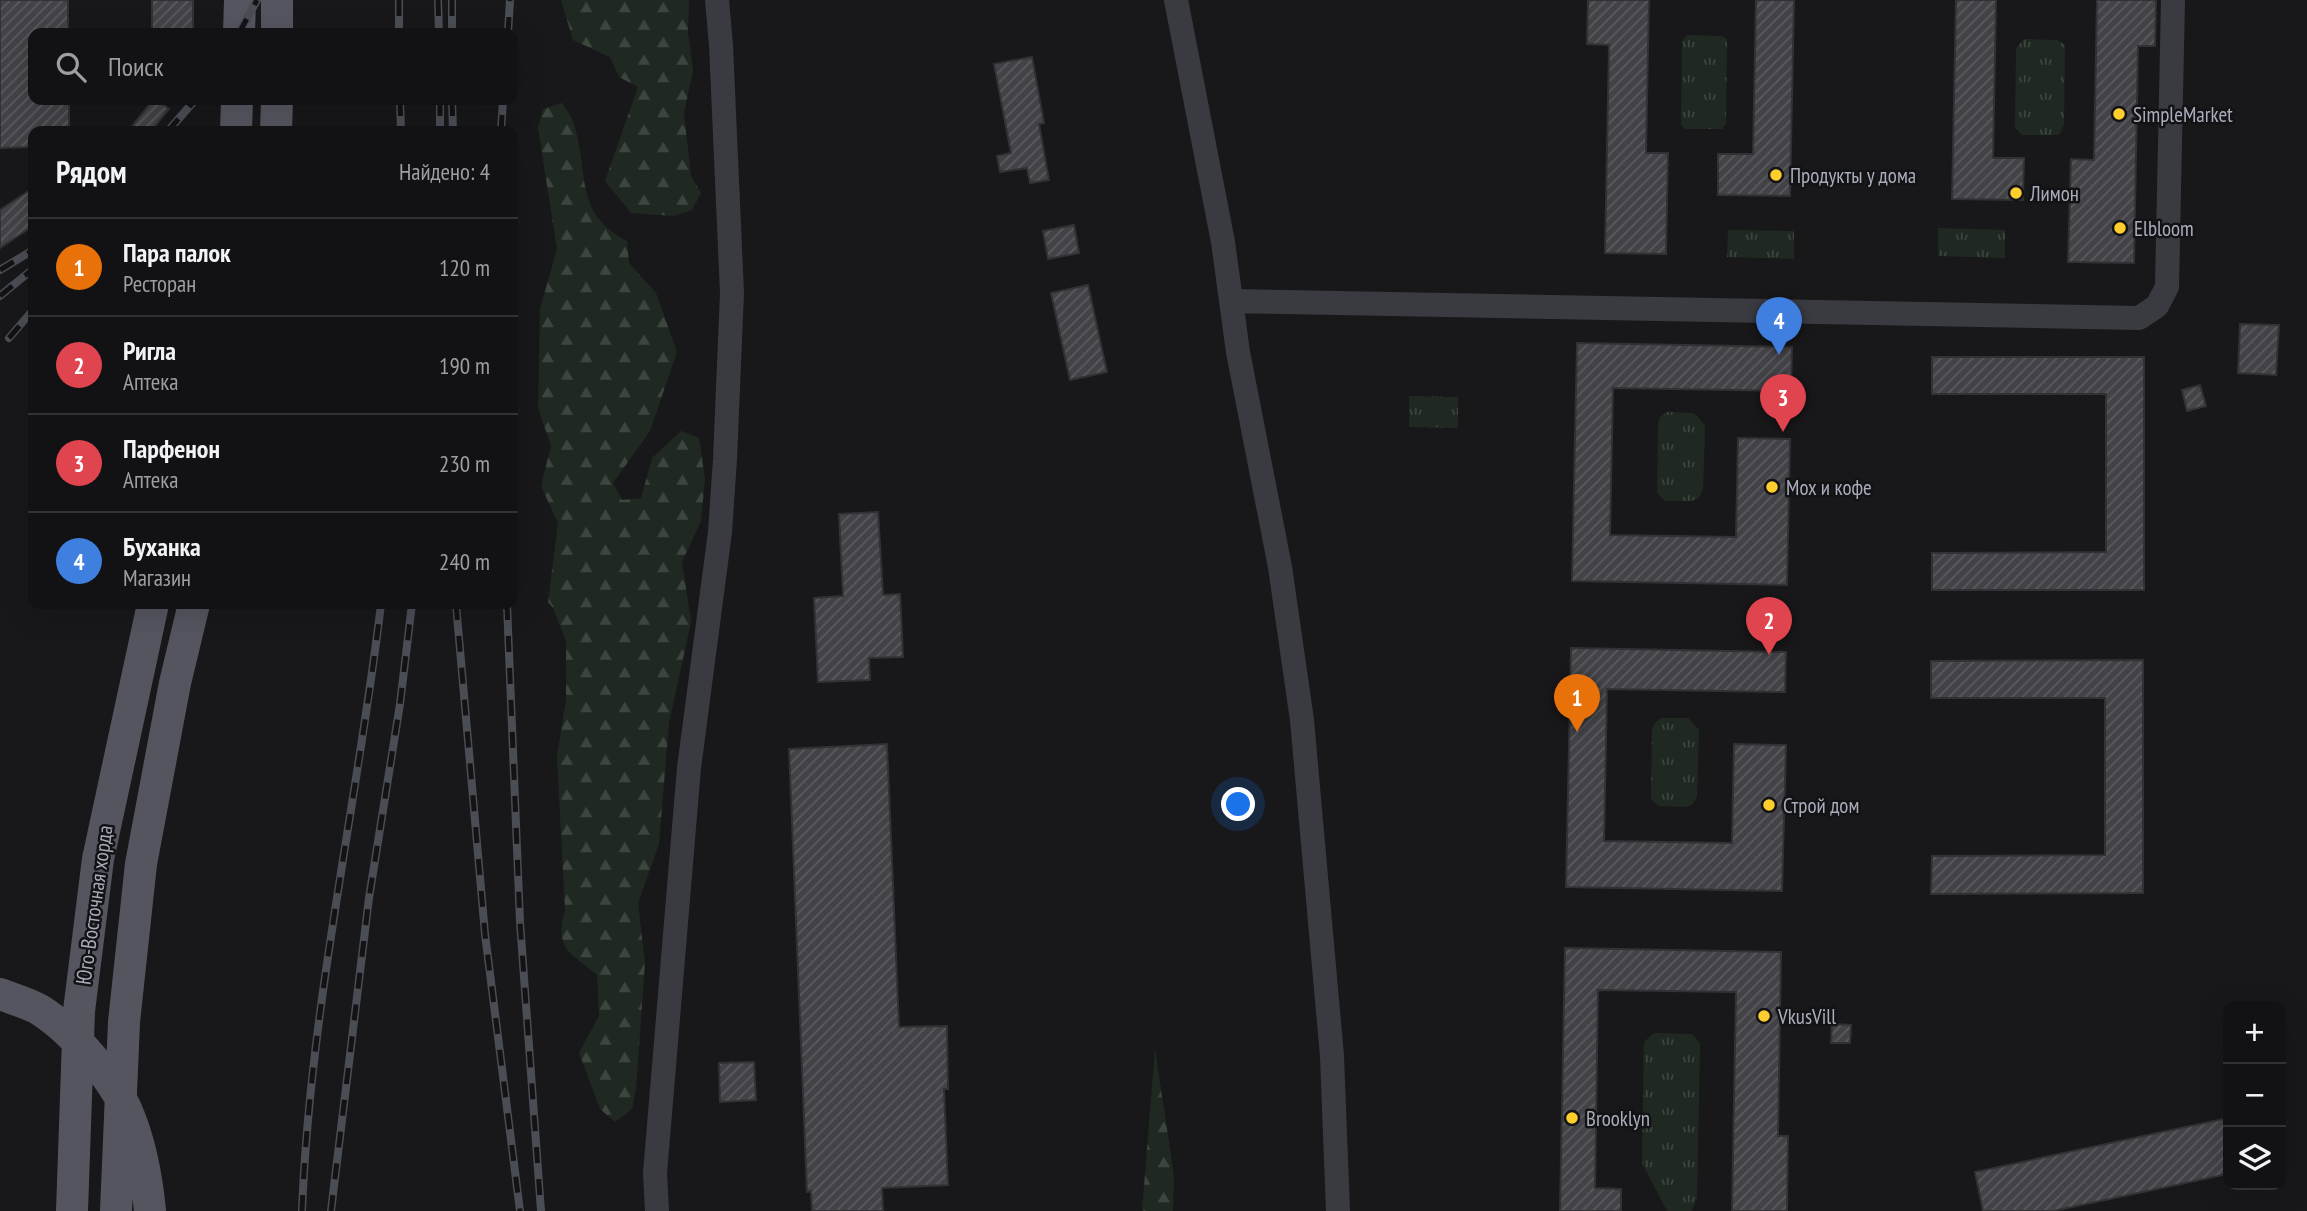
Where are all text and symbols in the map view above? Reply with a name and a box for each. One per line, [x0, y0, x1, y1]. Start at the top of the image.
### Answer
search box [28, 28, 518, 105]
icon: search [52, 48, 90, 86]
text: Поиск [108, 50, 164, 83]
place label: SimpleMarket [2133, 101, 2233, 128]
marker: SimpleMarket [2111, 106, 2127, 122]
text: Рядом [56, 152, 127, 191]
text: Найдено: 4 [399, 157, 490, 186]
place label: Продукты у дома [1790, 162, 1916, 189]
marker: Продукты у дома [1768, 167, 1784, 183]
place label: Лимон [2029, 180, 2079, 207]
marker: Лимон [2008, 185, 2024, 201]
place label: Elbloom [2134, 215, 2194, 242]
marker: Elbloom [2112, 220, 2128, 236]
text: Пара палок [123, 236, 231, 269]
text: 1 [74, 253, 85, 282]
text: 120 m [439, 253, 490, 282]
text: Ресторан [123, 269, 196, 298]
pin: 4 [1756, 297, 1802, 355]
text: Ригла [123, 334, 176, 367]
text: 2 [74, 351, 85, 380]
text: 190 m [439, 351, 490, 380]
text: Аптека [123, 367, 178, 396]
pin: 3 [1760, 374, 1806, 432]
text: Парфенон [123, 432, 220, 465]
text: 3 [74, 449, 85, 478]
text: 230 m [439, 449, 490, 478]
text: Аптека [123, 465, 178, 494]
place label: Мох и кофе [1786, 474, 1872, 501]
marker: Мох и кофе [1764, 479, 1780, 495]
text: Буханка [123, 530, 201, 563]
text: 4 [74, 547, 85, 576]
text: 240 m [439, 547, 490, 576]
text: Магазин [123, 563, 191, 592]
pin: 2 [1746, 597, 1792, 655]
pin: 1 [1554, 674, 1600, 732]
your location [1221, 787, 1255, 821]
place label: Строй дом [1783, 792, 1859, 819]
marker: Строй дом [1761, 797, 1777, 813]
street label: Юго-Восточная хорда [69, 824, 119, 986]
map controls [2223, 1001, 2286, 1190]
button: + [2223, 1001, 2286, 1064]
place label: VkusVill [1777, 1003, 1836, 1030]
marker: VkusVill [1756, 1008, 1772, 1024]
button: − [2223, 1064, 2286, 1127]
place label: Brooklyn [1586, 1105, 1650, 1132]
marker: Brooklyn [1564, 1110, 1580, 1126]
button: layers [2223, 1127, 2286, 1190]

